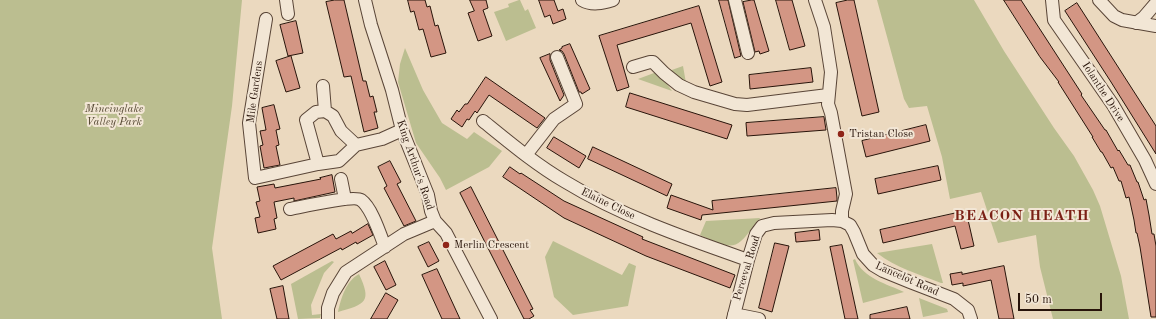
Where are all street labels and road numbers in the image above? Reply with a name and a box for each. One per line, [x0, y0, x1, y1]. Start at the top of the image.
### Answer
street label: Mile Gardens [244, 60, 266, 124]
street label: Iolanthe Drive [1079, 60, 1127, 124]
street label: King Arthur's Road [393, 118, 437, 212]
street label: Elaine Close [579, 185, 637, 223]
street label: Perceval Road [731, 234, 763, 302]
street label: Lancelot Road [873, 259, 941, 299]

